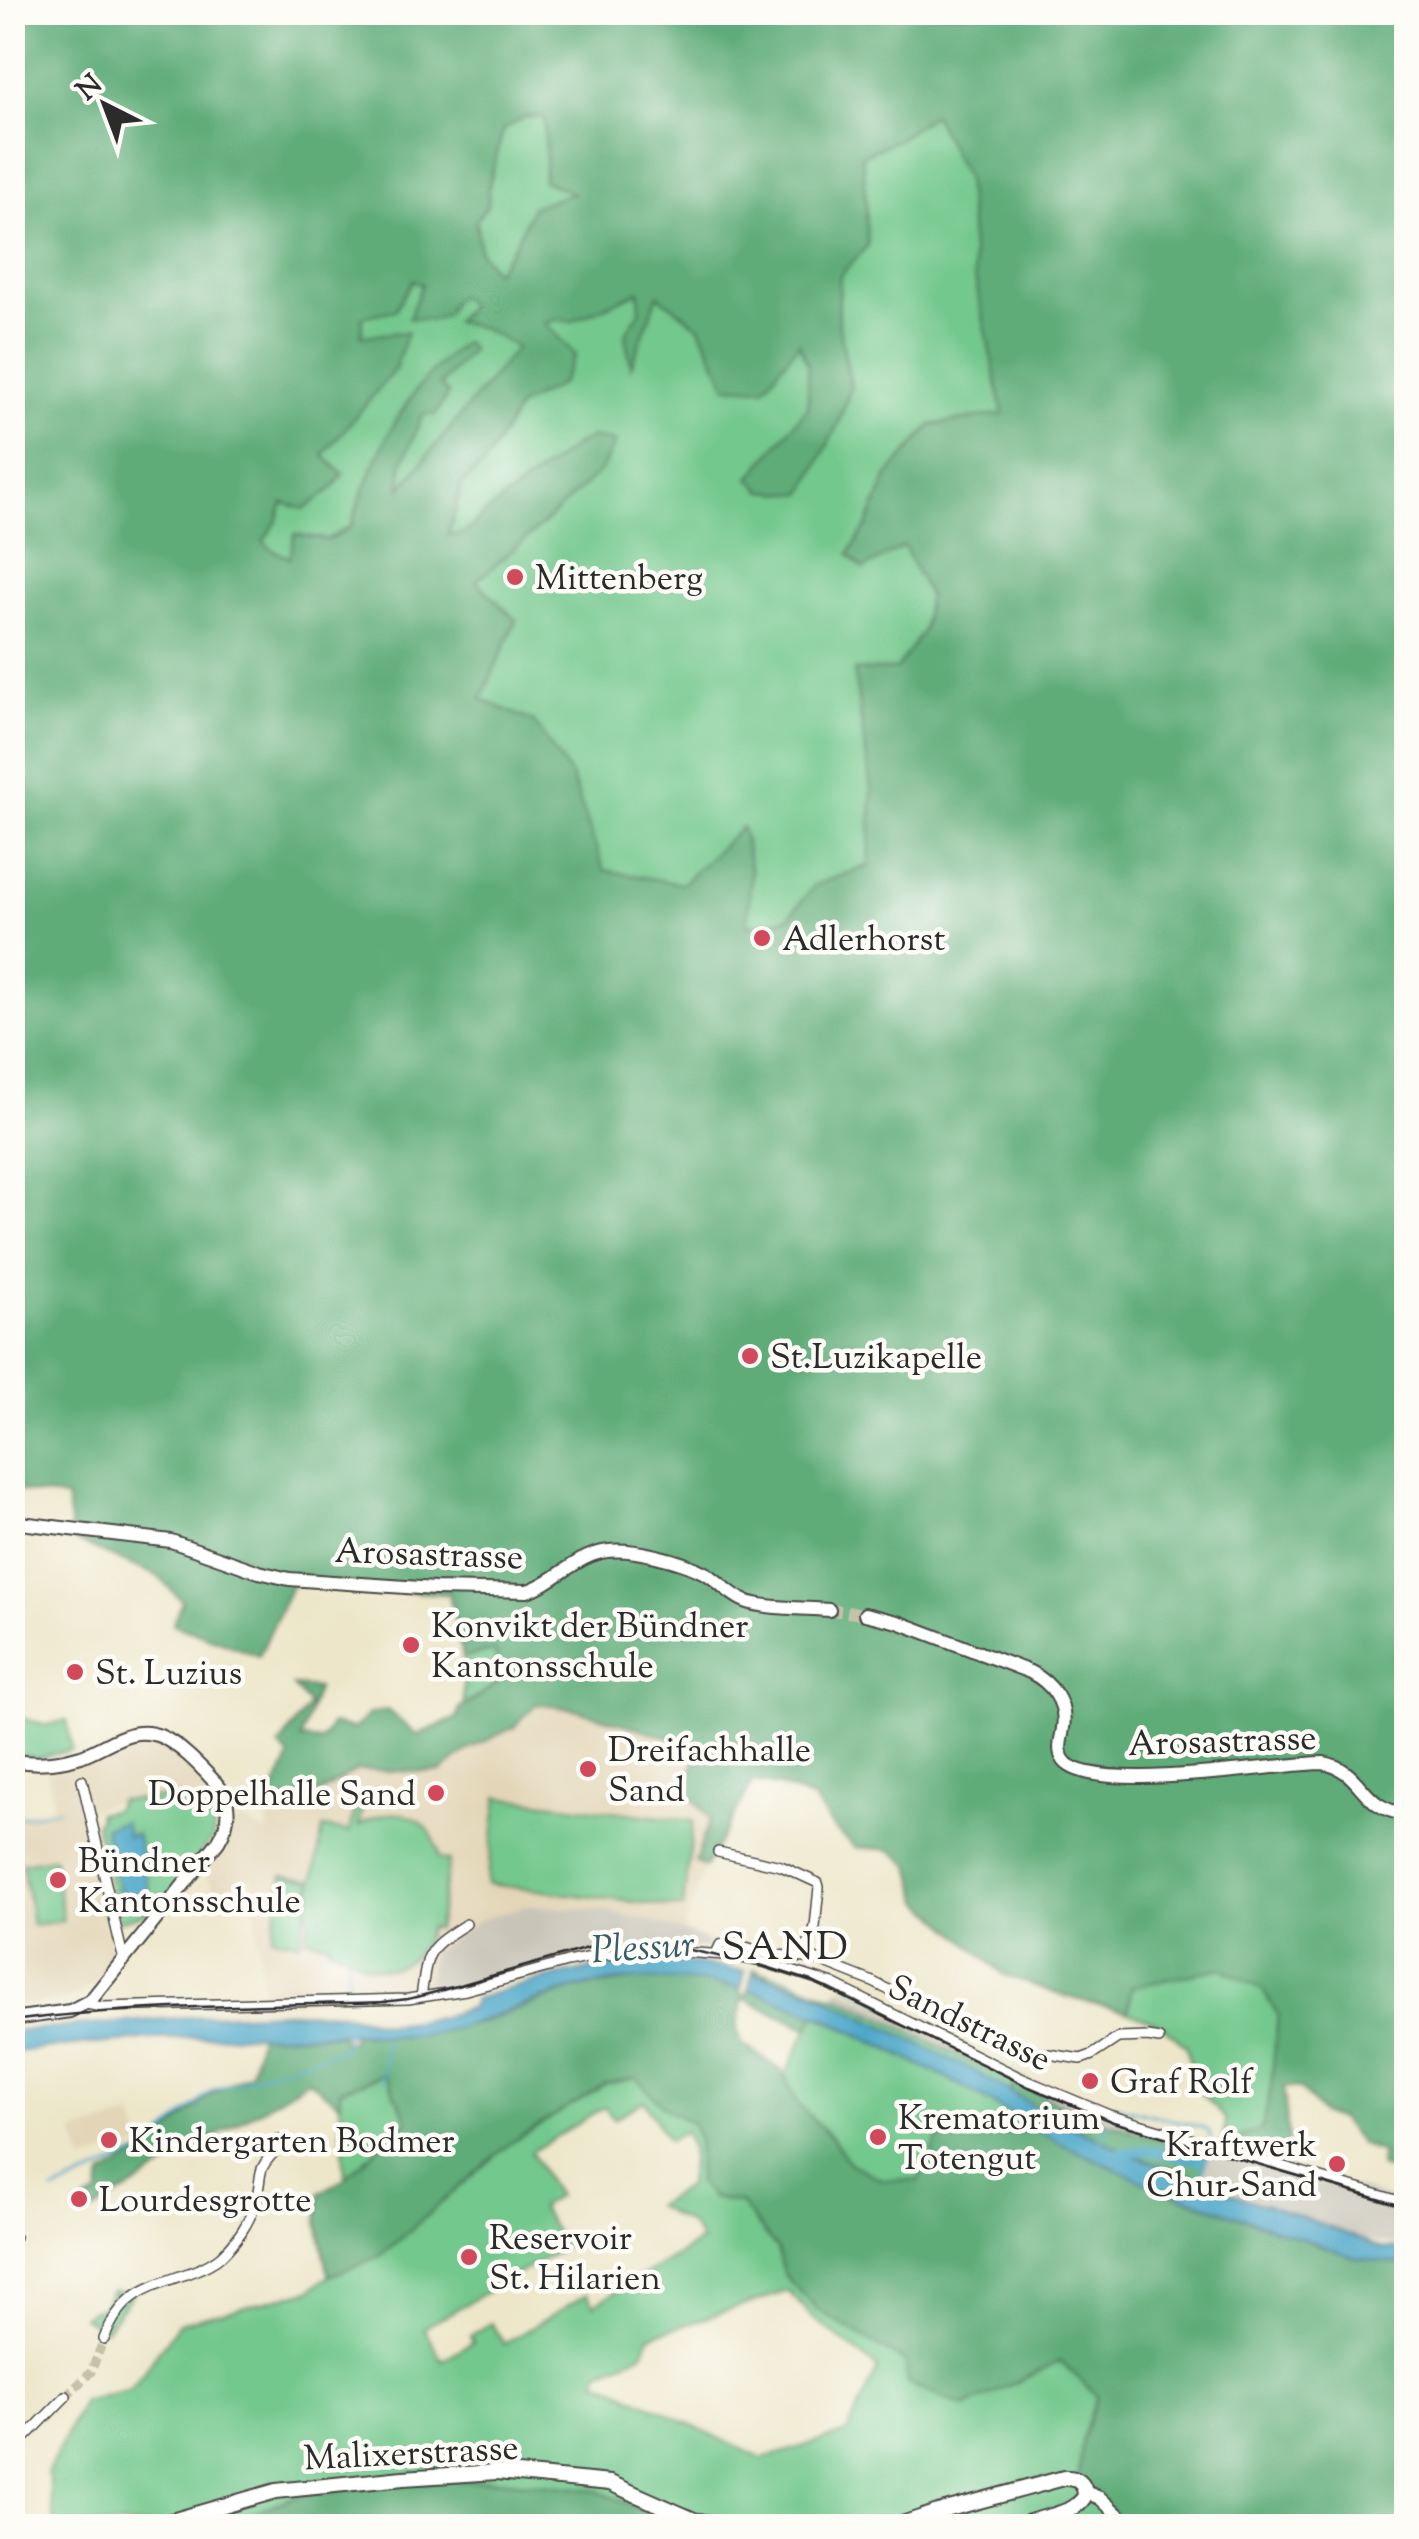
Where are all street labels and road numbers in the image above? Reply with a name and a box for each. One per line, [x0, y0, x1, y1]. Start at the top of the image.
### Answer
street label: Arosastrasse [334, 1528, 524, 1585]
street label: Arosastrasse [1127, 1715, 1317, 1772]
street label: Sandstrasse [878, 1964, 1059, 2087]
street label: Malixerstrasse [302, 2424, 520, 2487]

